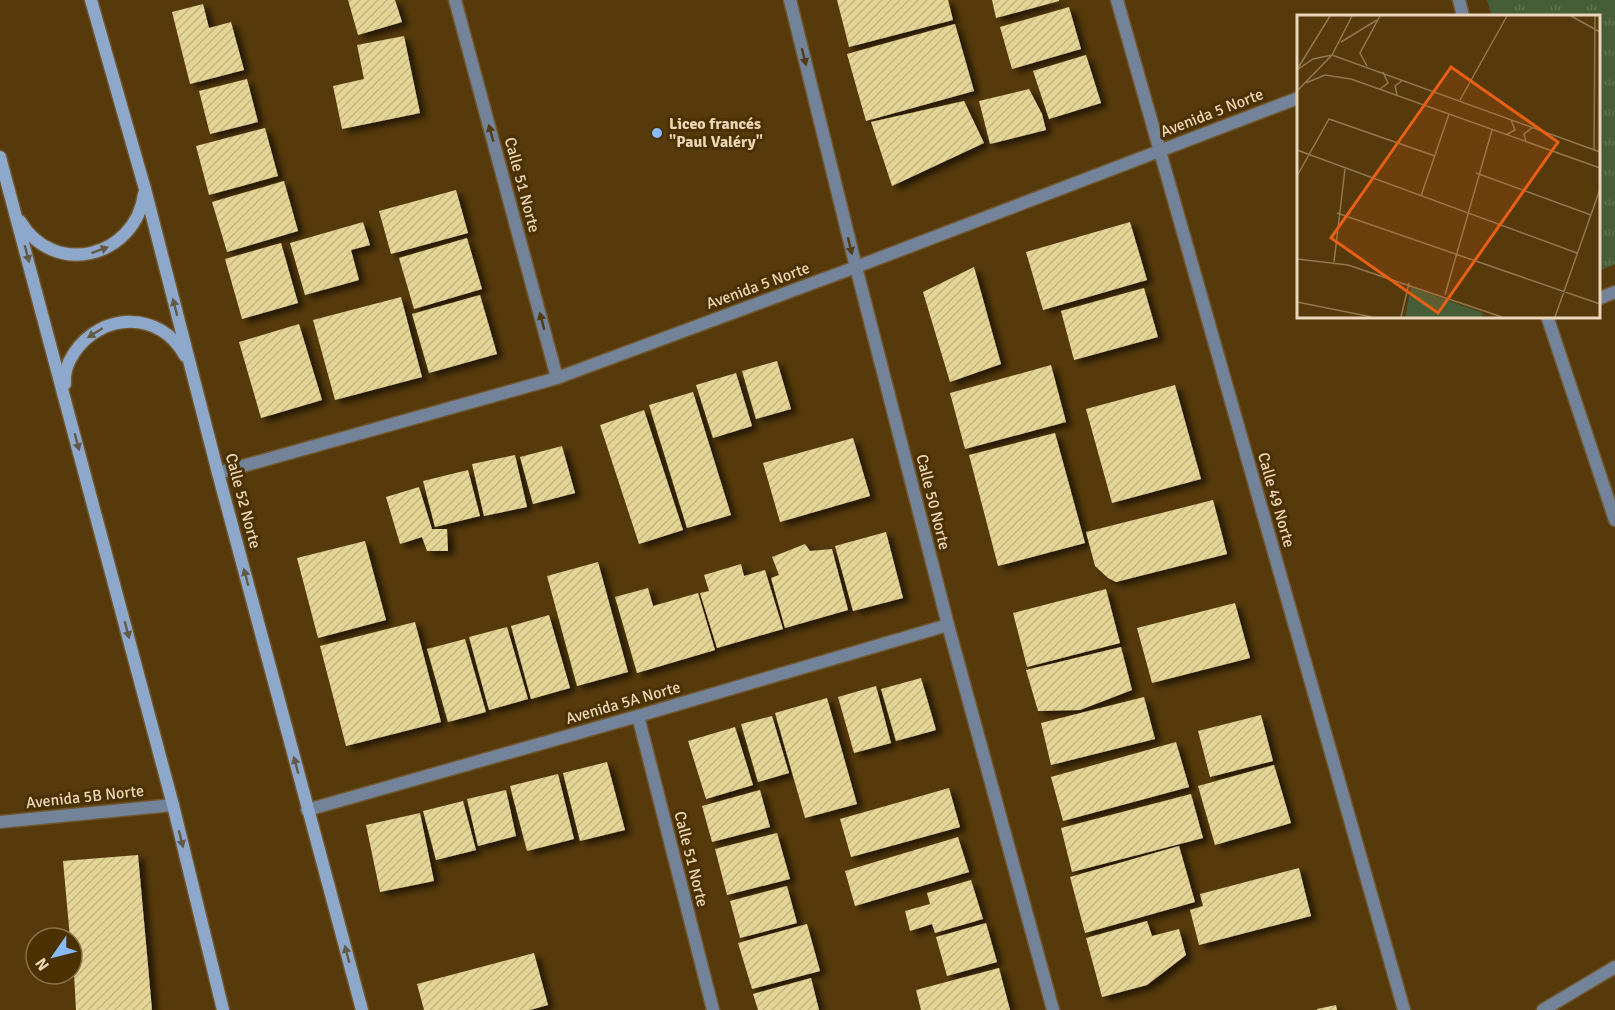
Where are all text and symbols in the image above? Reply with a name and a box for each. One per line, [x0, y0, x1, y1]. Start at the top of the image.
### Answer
inset map [1297, 15, 1600, 318]
one-way arrow [800, 48, 810, 66]
street label: Avenida 5 Norte [1158, 84, 1266, 142]
place label: Liceo francés "Paul Valéry" [669, 114, 763, 152]
one-way arrow [486, 124, 495, 142]
marker: Liceo francés "Paul Valéry" [650, 126, 664, 140]
street label: Calle 51 Norte [500, 135, 544, 235]
one-way arrow [846, 237, 856, 255]
one-way arrow [22, 244, 32, 263]
one-way arrow [92, 244, 110, 254]
street label: Avenida 5 Norte [703, 258, 813, 314]
one-way arrow [170, 298, 179, 316]
one-way arrow [537, 312, 546, 330]
one-way arrow [87, 327, 104, 338]
one-way arrow [73, 433, 83, 451]
street label: Calle 49 Norte [1253, 450, 1299, 550]
street label: Calle 52 Norte [221, 451, 265, 551]
street label: Calle 50 Norte [911, 452, 955, 552]
one-way arrow [240, 568, 250, 586]
one-way arrow [122, 621, 132, 640]
street label: Avenida 5A Norte [563, 677, 683, 729]
one-way arrow [290, 756, 300, 775]
street label: Avenida 5B Norte [25, 781, 145, 813]
street label: Calle 51 Norte [669, 809, 713, 909]
one-way arrow [177, 830, 187, 849]
north arrow [24, 926, 84, 986]
one-way arrow [341, 944, 351, 963]
text: N [31, 954, 54, 974]

